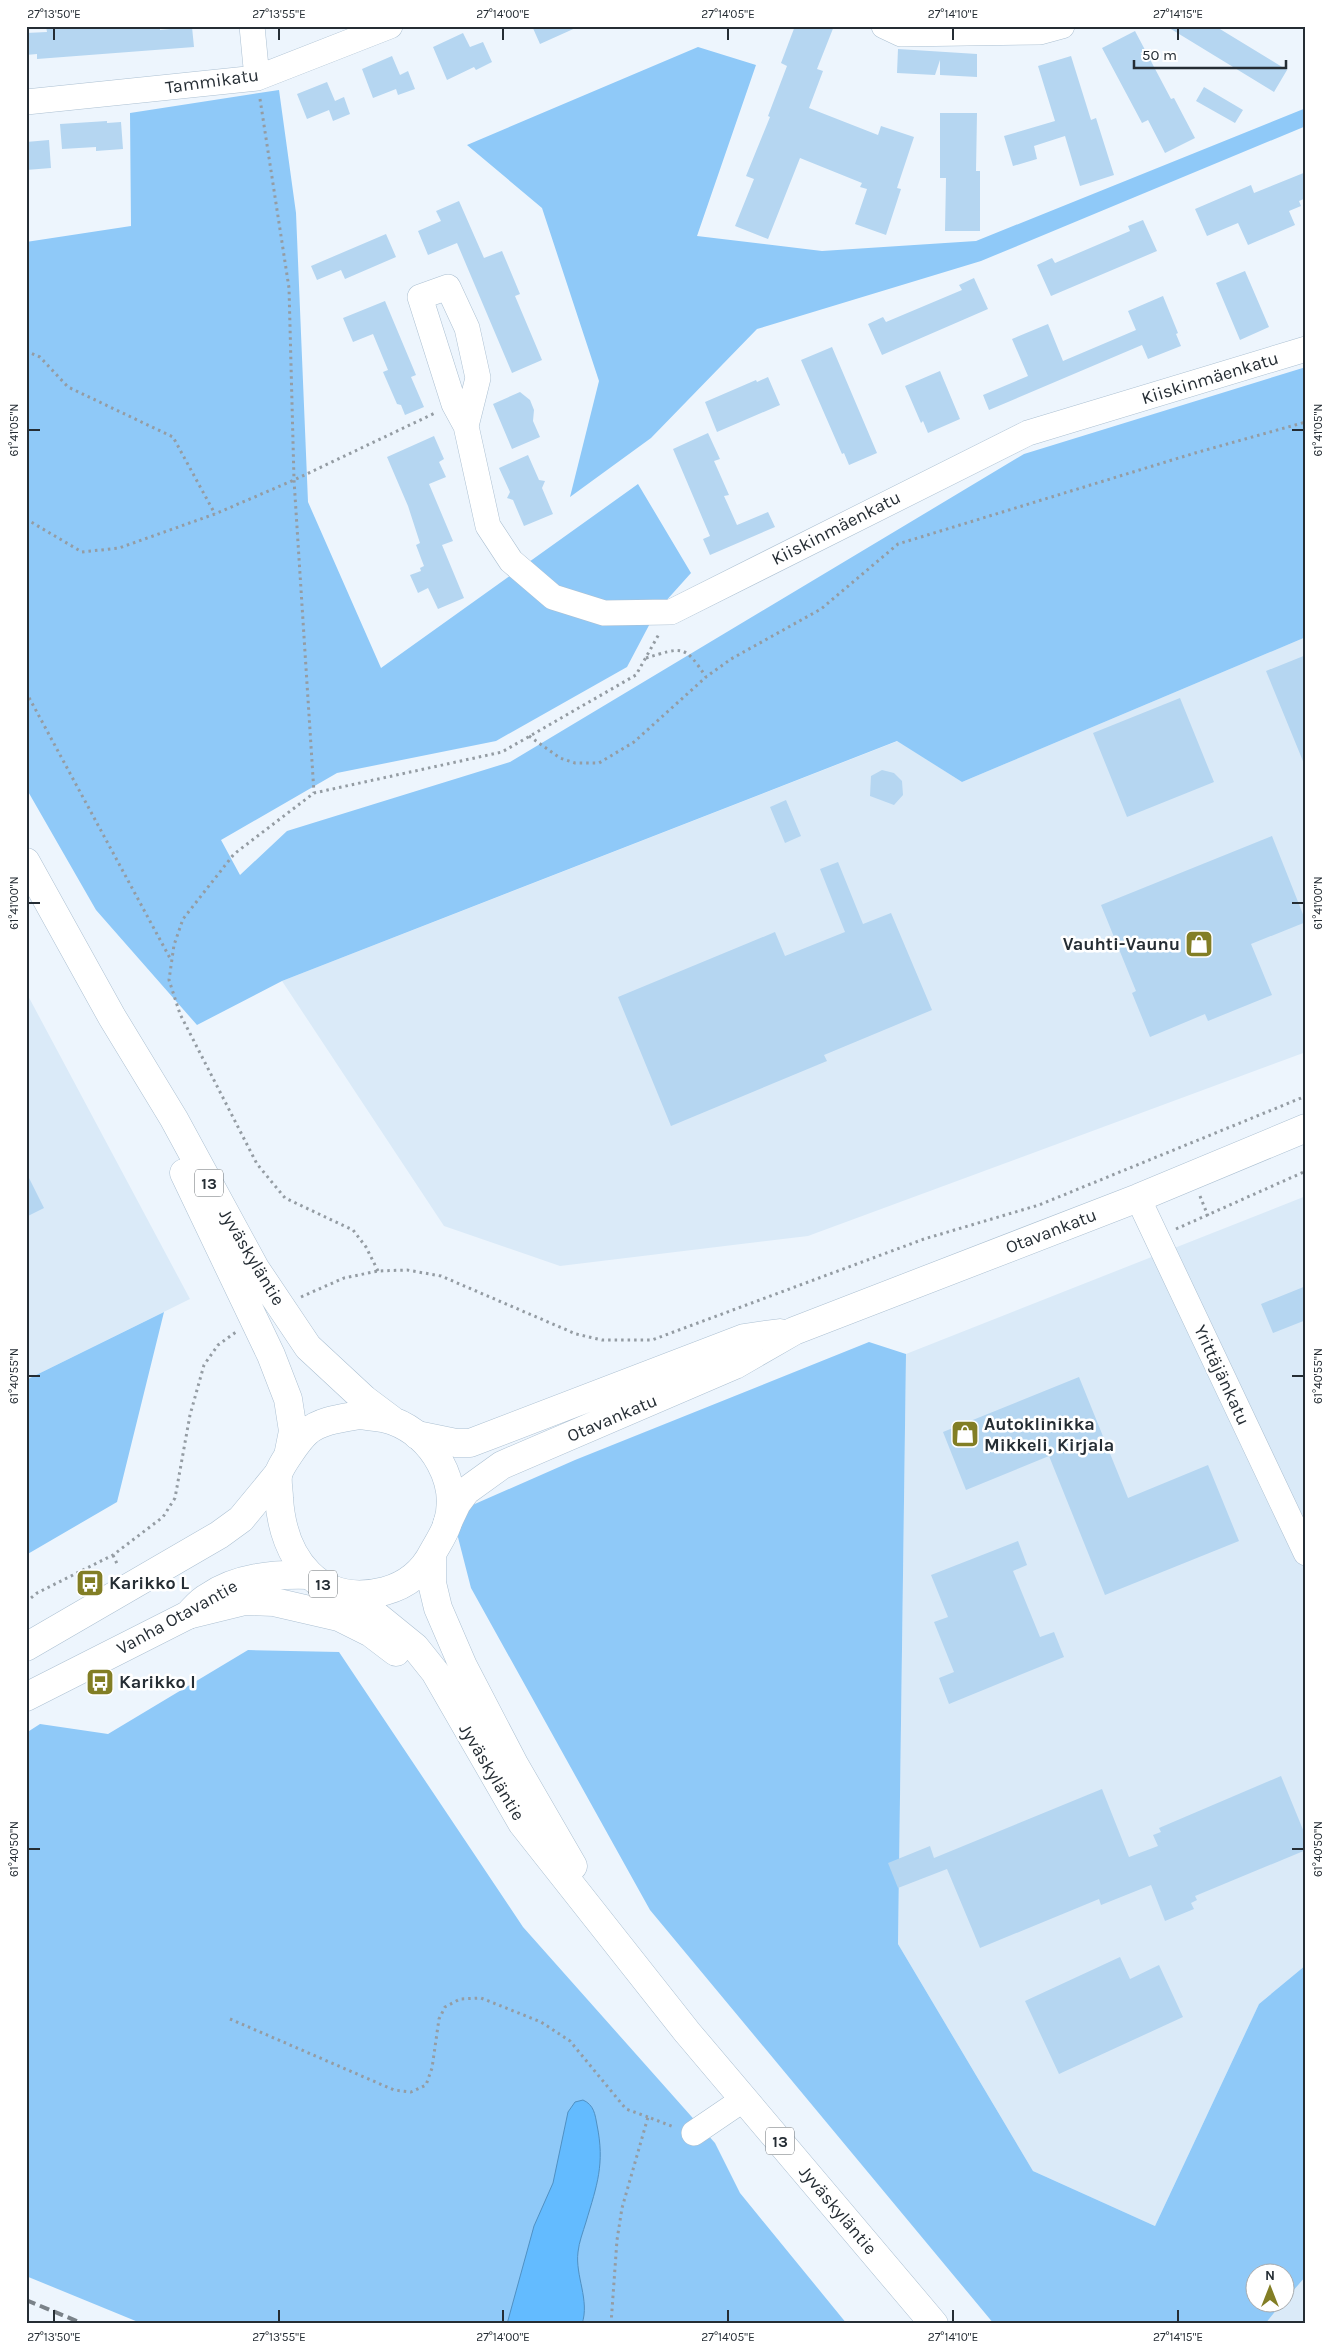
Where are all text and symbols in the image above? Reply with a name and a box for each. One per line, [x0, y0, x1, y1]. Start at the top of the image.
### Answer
text: 27°13'50"E [27, 7, 81, 21]
text: 27°13'55"E [252, 7, 306, 21]
text: 27°14'00"E [476, 7, 530, 21]
text: 27°14'05"E [701, 7, 755, 21]
text: 27°14'10"E [928, 7, 978, 21]
text: 27°14'15"E [1153, 7, 1203, 21]
scale bar [1134, 38, 1287, 70]
text: 50 m [1142, 46, 1177, 64]
street label: Tammikatu [164, 64, 260, 98]
street label: Kiiskinmäenkatu [1139, 347, 1281, 409]
text: 61°41'05"N [7, 404, 21, 456]
text: 61°41'05"N [1311, 404, 1325, 456]
street label: Kiiskinmäenkatu [768, 486, 904, 570]
text: 61°41'00"N [7, 876, 21, 930]
text: 61°41'00"N [1311, 876, 1325, 930]
shop icon: Vauhti-Vaunu [1184, 929, 1214, 959]
place label: Vauhti-Vaunu [1063, 933, 1180, 955]
road number: 13 [195, 1170, 223, 1196]
street label: Jyväskyläntie [214, 1204, 290, 1310]
street label: Otavankatu [1002, 1204, 1100, 1258]
street label: Yrittäjänkatu [1189, 1321, 1255, 1429]
text: 61°40'55"N [7, 1348, 21, 1404]
text: 61°40'55"N [1311, 1348, 1325, 1404]
street label: Otavankatu [564, 1389, 660, 1447]
place label: Autoklinikka Mikkeli, Kirjala [984, 1413, 1114, 1456]
shop icon: Autoklinikka Mikkeli, Kirjala [950, 1419, 980, 1449]
bus stop icon: Karikko L [75, 1568, 105, 1598]
road number: 13 [309, 1570, 337, 1598]
place label: Karikko L [109, 1572, 189, 1594]
street label: Vanha Otavantie [113, 1575, 241, 1659]
bus stop icon: Karikko I [85, 1667, 115, 1697]
place label: Karikko I [119, 1671, 196, 1693]
street label: Jyväskyläntie [454, 1719, 530, 1825]
text: 61°40'50"N [7, 1821, 21, 1877]
text: 61°40'50"N [1311, 1821, 1325, 1877]
road number: 13 [766, 2128, 794, 2154]
street label: Jyväskyläntie [794, 2161, 882, 2259]
north arrow [1244, 2262, 1294, 2312]
text: N [1265, 2267, 1275, 2284]
text: 27°13'50"E [27, 2330, 81, 2344]
text: 27°13'55"E [252, 2330, 306, 2344]
text: 27°14'00"E [476, 2330, 530, 2344]
text: 27°14'05"E [701, 2330, 755, 2344]
text: 27°14'10"E [928, 2330, 978, 2344]
text: 27°14'15"E [1153, 2330, 1203, 2344]

